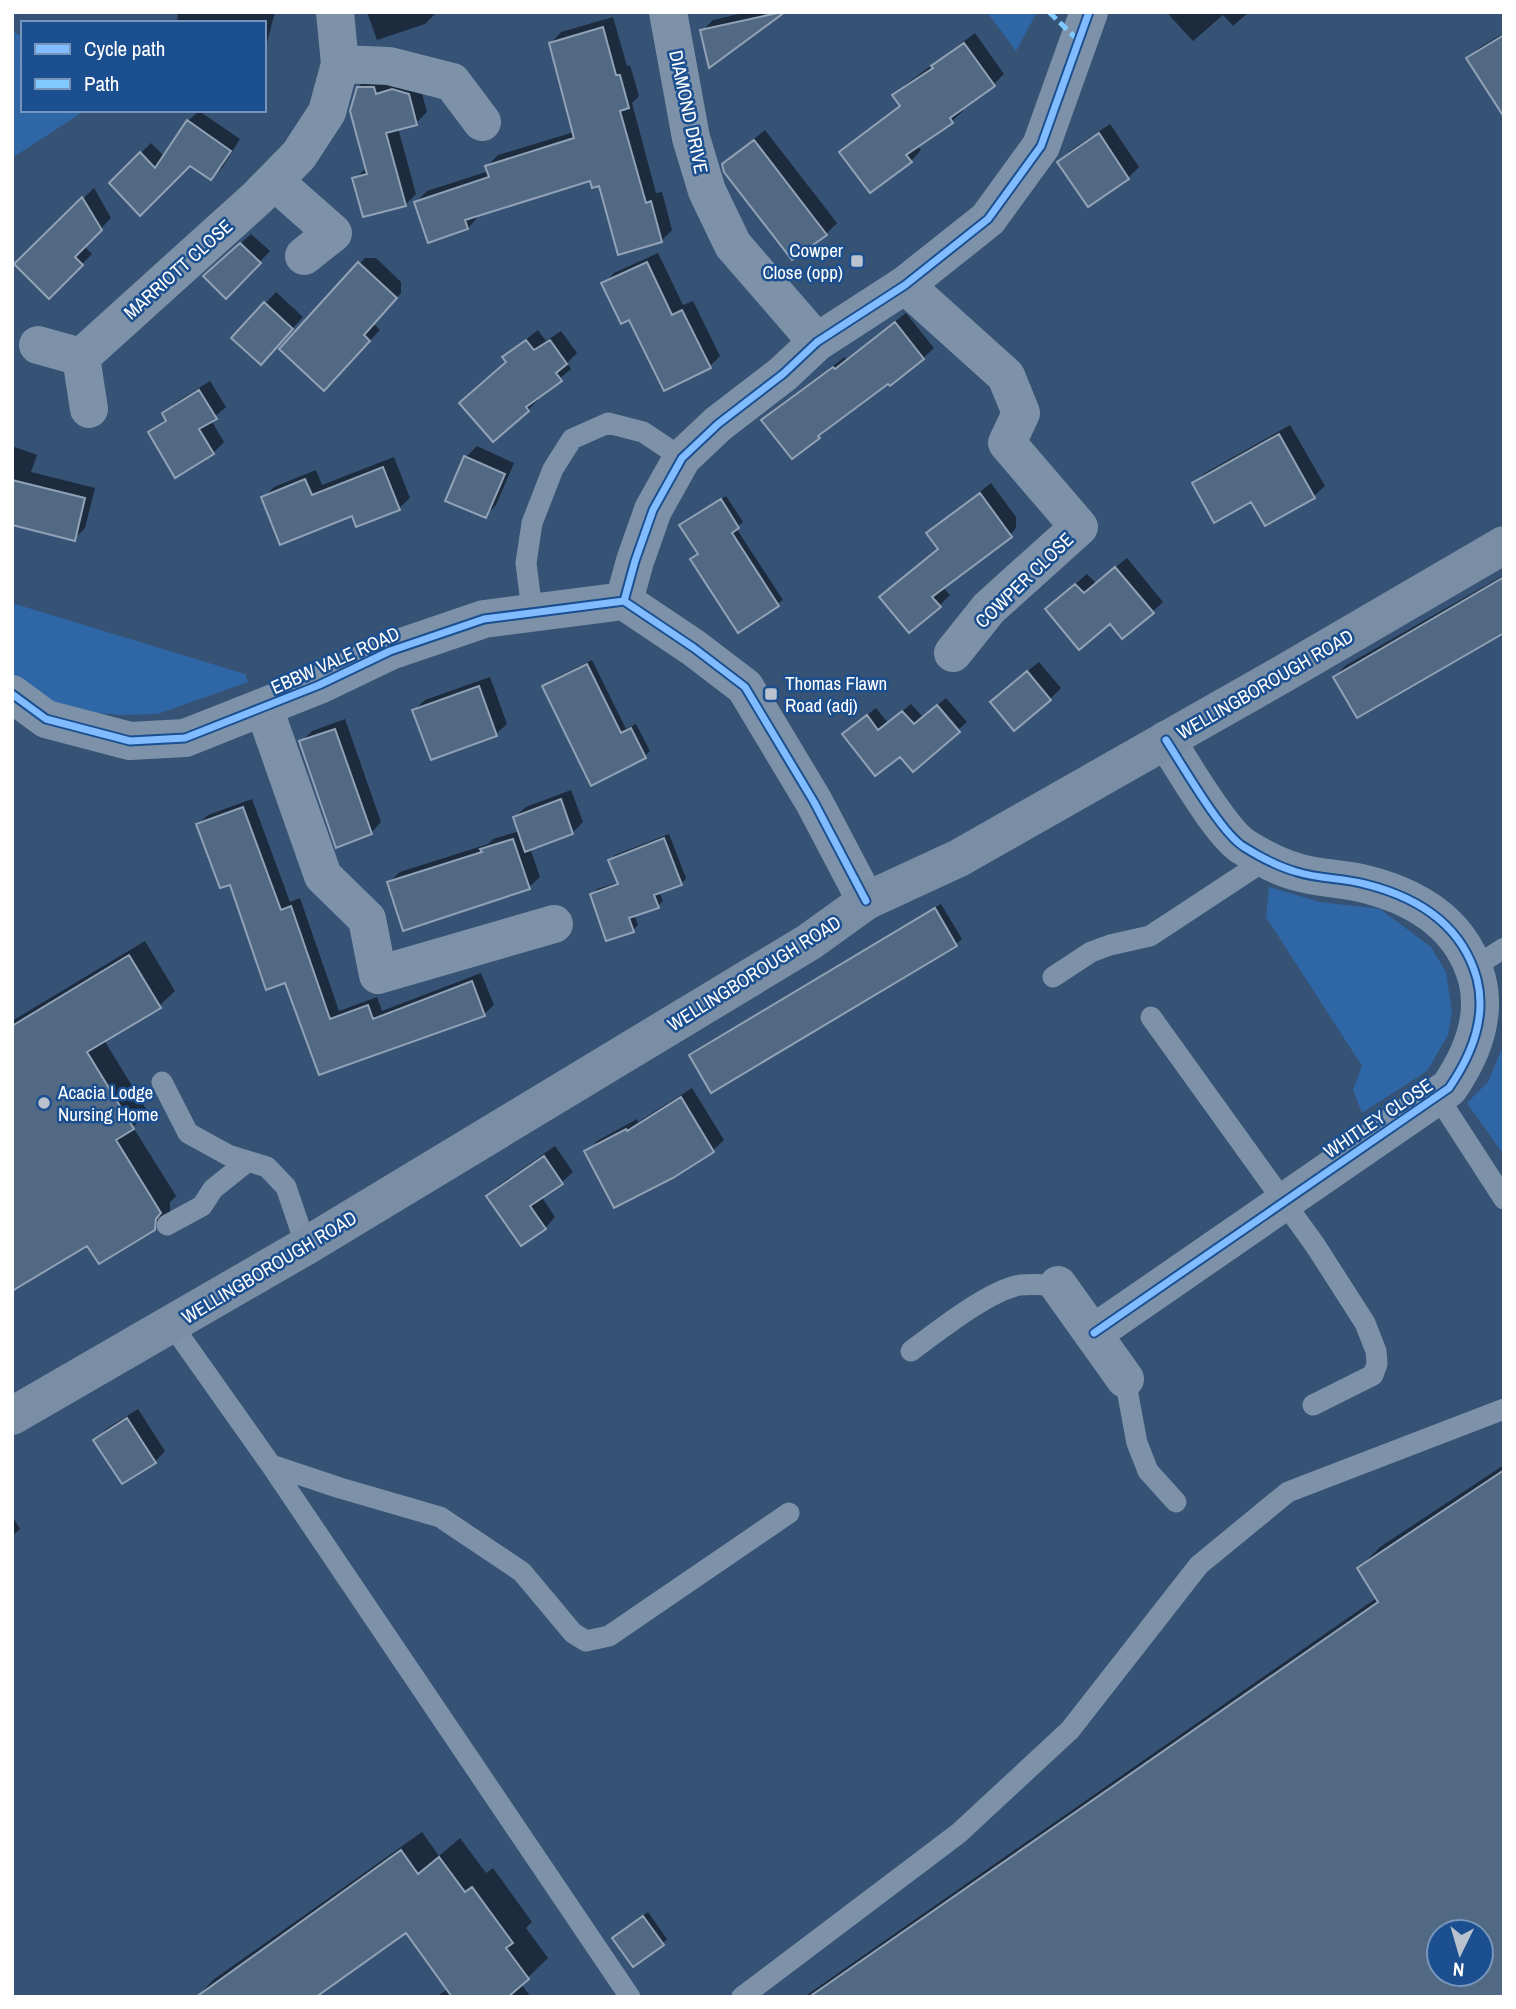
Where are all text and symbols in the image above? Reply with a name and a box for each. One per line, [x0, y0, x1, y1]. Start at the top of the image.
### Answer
legend [21, 21, 266, 112]
text: Cycle path [84, 34, 165, 63]
street label: DIAMOND DRIVE [663, 48, 715, 176]
text: Path [84, 69, 119, 98]
street label: MARRIOTT CLOSE [118, 213, 238, 325]
place label: Cowper Close (opp) [762, 237, 844, 285]
marker: Cowper Close (opp) [849, 253, 865, 269]
street label: COWPER CLOSE [969, 526, 1079, 634]
street label: EBBW VALE ROAD [267, 620, 403, 700]
street label: WELLINGBOROUGH ROAD [1172, 623, 1358, 745]
place label: Thomas Flawn Road (adj) [785, 670, 887, 718]
marker: Thomas Flawn Road (adj) [763, 686, 779, 702]
street label: WELLINGBOROUGH ROAD [662, 909, 846, 1037]
street label: WHITLEY CLOSE [1318, 1072, 1438, 1164]
place label: Acacia Lodge Nursing Home [57, 1079, 158, 1127]
marker: Acacia Lodge Nursing Home [36, 1095, 52, 1111]
street label: WELLINGBOROUGH ROAD [177, 1204, 361, 1330]
north arrow [1425, 1918, 1495, 1988]
text: N [1452, 1956, 1465, 1983]

